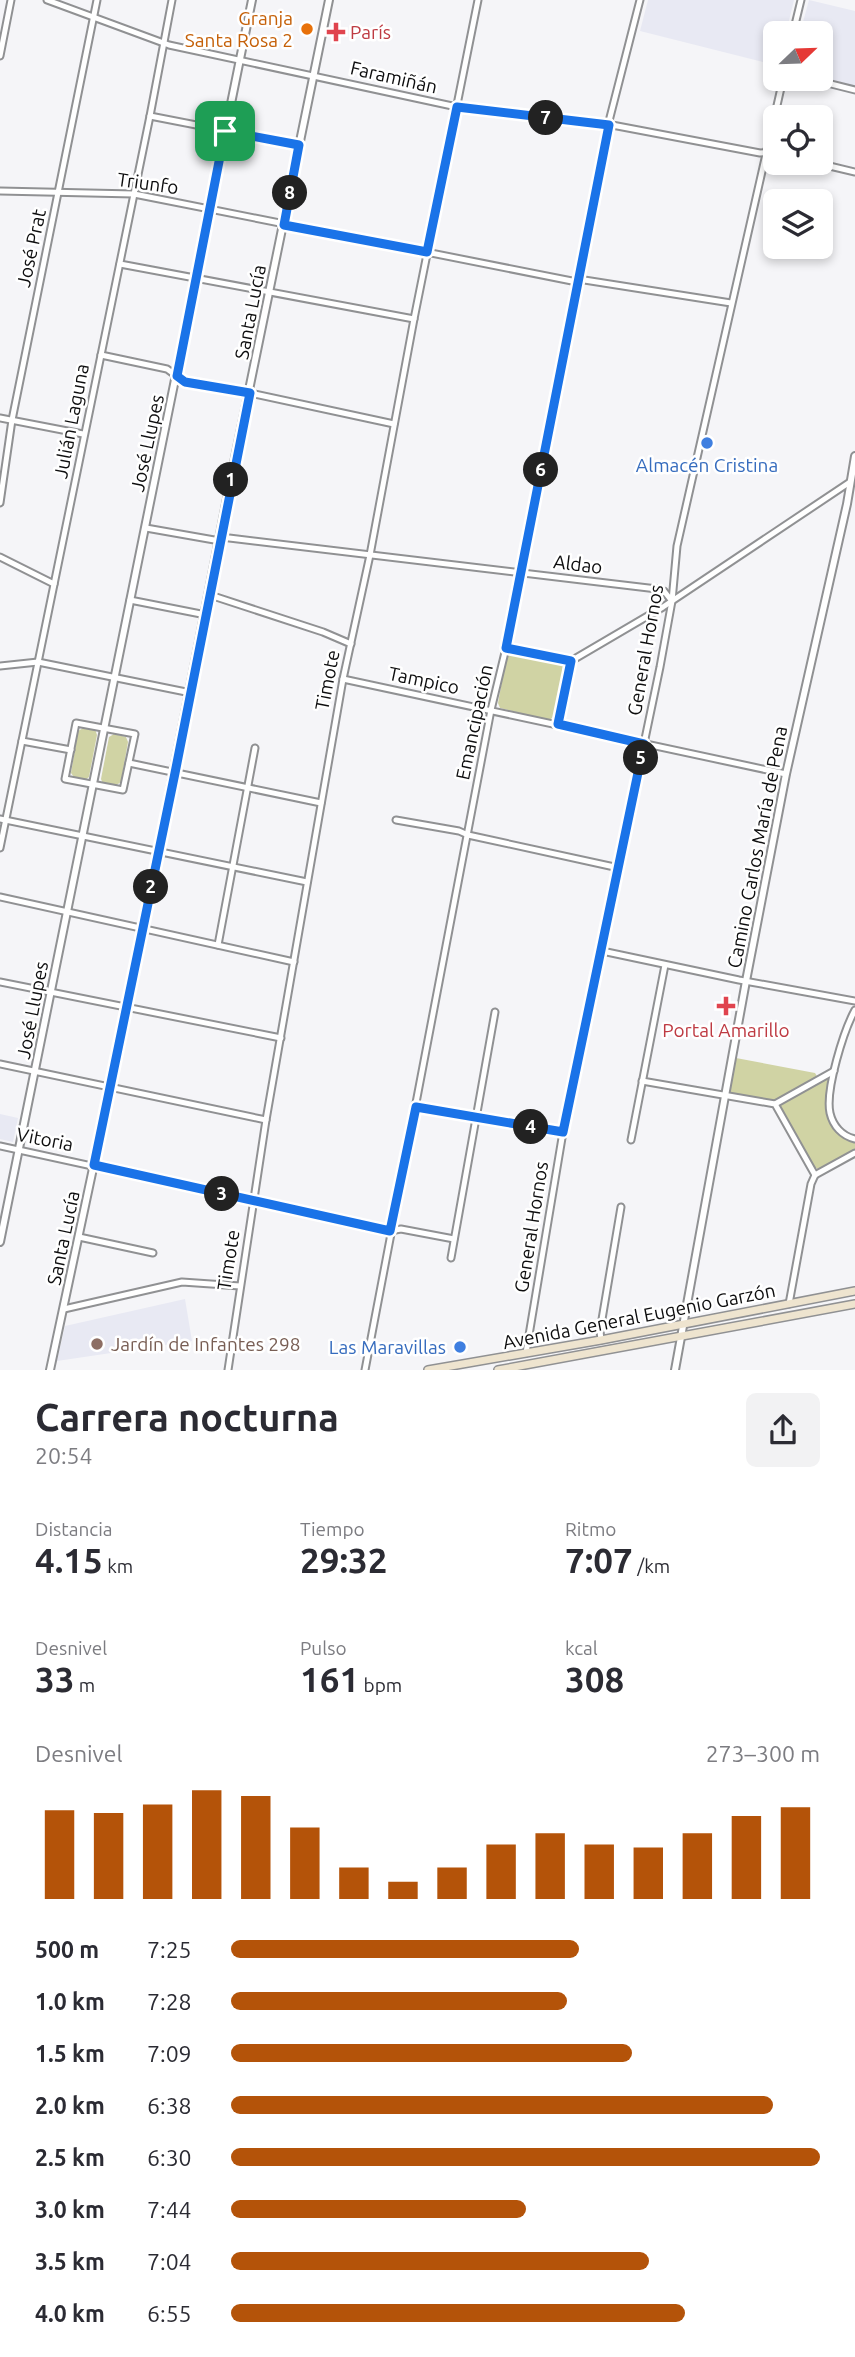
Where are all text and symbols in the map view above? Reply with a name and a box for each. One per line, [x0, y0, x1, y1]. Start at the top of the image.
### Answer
place label: Granja Santa Rosa 2 [185, 7, 293, 51]
marker: Granja Santa Rosa 2 [299, 21, 315, 37]
place label: París [350, 21, 391, 43]
north arrow [763, 21, 833, 91]
map controls [763, 21, 833, 259]
marker: París [328, 24, 344, 40]
street label: Faramiñán [348, 56, 440, 98]
pin: 7 [528, 100, 564, 136]
pin [195, 101, 255, 161]
button: locate [763, 105, 833, 175]
text: 7 [540, 106, 551, 128]
icon: arrive [206, 112, 244, 150]
street label: Triunfo [116, 168, 180, 198]
pin: 8 [272, 176, 308, 210]
text: 8 [284, 181, 295, 203]
button: layers [763, 189, 833, 259]
street label: José Prat [12, 206, 50, 289]
street label: Santa Lucía [230, 263, 270, 361]
street label: Julián Laguna [49, 362, 93, 480]
street label: José Llupes [126, 392, 168, 494]
marker: Almacén Cristina [699, 435, 715, 451]
pin: 6 [524, 452, 558, 488]
place label: Almacén Cristina [636, 454, 778, 476]
text: 6 [535, 458, 546, 480]
pin: 1 [214, 462, 248, 498]
text: 1 [225, 468, 236, 490]
street label: Aldao [552, 550, 604, 578]
street label: General Hornos [623, 583, 667, 717]
street label: Timote [310, 648, 344, 712]
street label: Tampico [387, 662, 461, 698]
street label: Emancipación [451, 662, 497, 782]
street label: Camino Carlos María de Pena [723, 724, 791, 970]
pin: 5 [624, 740, 658, 776]
text: 5 [635, 746, 646, 768]
pin: 2 [134, 870, 168, 904]
text: 2 [145, 875, 156, 897]
street label: José Llupes [12, 959, 52, 1061]
marker: Portal Amarillo [716, 996, 736, 1016]
place label: Portal Amarillo [662, 1019, 790, 1041]
pin: 4 [514, 1110, 548, 1144]
text: 4 [525, 1115, 536, 1137]
street label: Vitoria [15, 1123, 75, 1155]
street label: General Hornos [510, 1160, 552, 1294]
pin: 3 [204, 1176, 240, 1212]
text: 3 [216, 1182, 227, 1204]
street label: Santa Lucía [42, 1189, 84, 1287]
street label: Timote [212, 1228, 244, 1292]
street label: Avenida General Eugenio Garzón [501, 1279, 777, 1353]
place label: Jardín de Infantes 298 [111, 1333, 300, 1355]
marker: Jardín de Infantes 298 [89, 1336, 105, 1352]
place label: Las Maravillas [329, 1336, 446, 1358]
marker: Las Maravillas [452, 1339, 468, 1355]
button: share [746, 1393, 820, 1467]
text: Carrera nocturna [35, 1396, 339, 1438]
text: 20:54 [35, 1443, 93, 1468]
text: Distancia [35, 1518, 113, 1540]
text: Tiempo [300, 1518, 365, 1540]
text: Ritmo [565, 1518, 616, 1540]
text: 4.15 [35, 1540, 103, 1580]
text: 29:32 [300, 1540, 388, 1580]
text: 7:07 [565, 1540, 633, 1580]
text: km [103, 1555, 133, 1577]
text: /km [633, 1555, 670, 1577]
text: Desnivel [35, 1637, 107, 1659]
text: Pulso [300, 1637, 347, 1659]
text: kcal [565, 1637, 598, 1659]
text: 33 [35, 1659, 74, 1699]
text: 161 [300, 1659, 359, 1699]
text: 308 [565, 1659, 624, 1699]
text: m [74, 1674, 95, 1696]
text: bpm [359, 1674, 402, 1696]
text: Desnivel [35, 1741, 123, 1766]
text: 273–300 m [706, 1741, 820, 1766]
text: 500 m [35, 1937, 99, 1962]
text: 7:25 [147, 1937, 192, 1962]
text: 1.0 km [35, 1989, 105, 2014]
text: 7:28 [147, 1989, 192, 2014]
text: 1.5 km [35, 2041, 105, 2066]
text: 7:09 [147, 2041, 192, 2066]
text: 2.0 km [35, 2093, 105, 2118]
text: 6:38 [147, 2093, 192, 2118]
text: 2.5 km [35, 2145, 105, 2170]
text: 6:30 [147, 2145, 192, 2170]
text: 3.0 km [35, 2197, 105, 2222]
text: 7:44 [147, 2197, 192, 2222]
text: 3.5 km [35, 2249, 105, 2274]
text: 7:04 [147, 2249, 192, 2274]
text: 4.0 km [35, 2301, 105, 2326]
text: 6:55 [147, 2301, 192, 2326]

